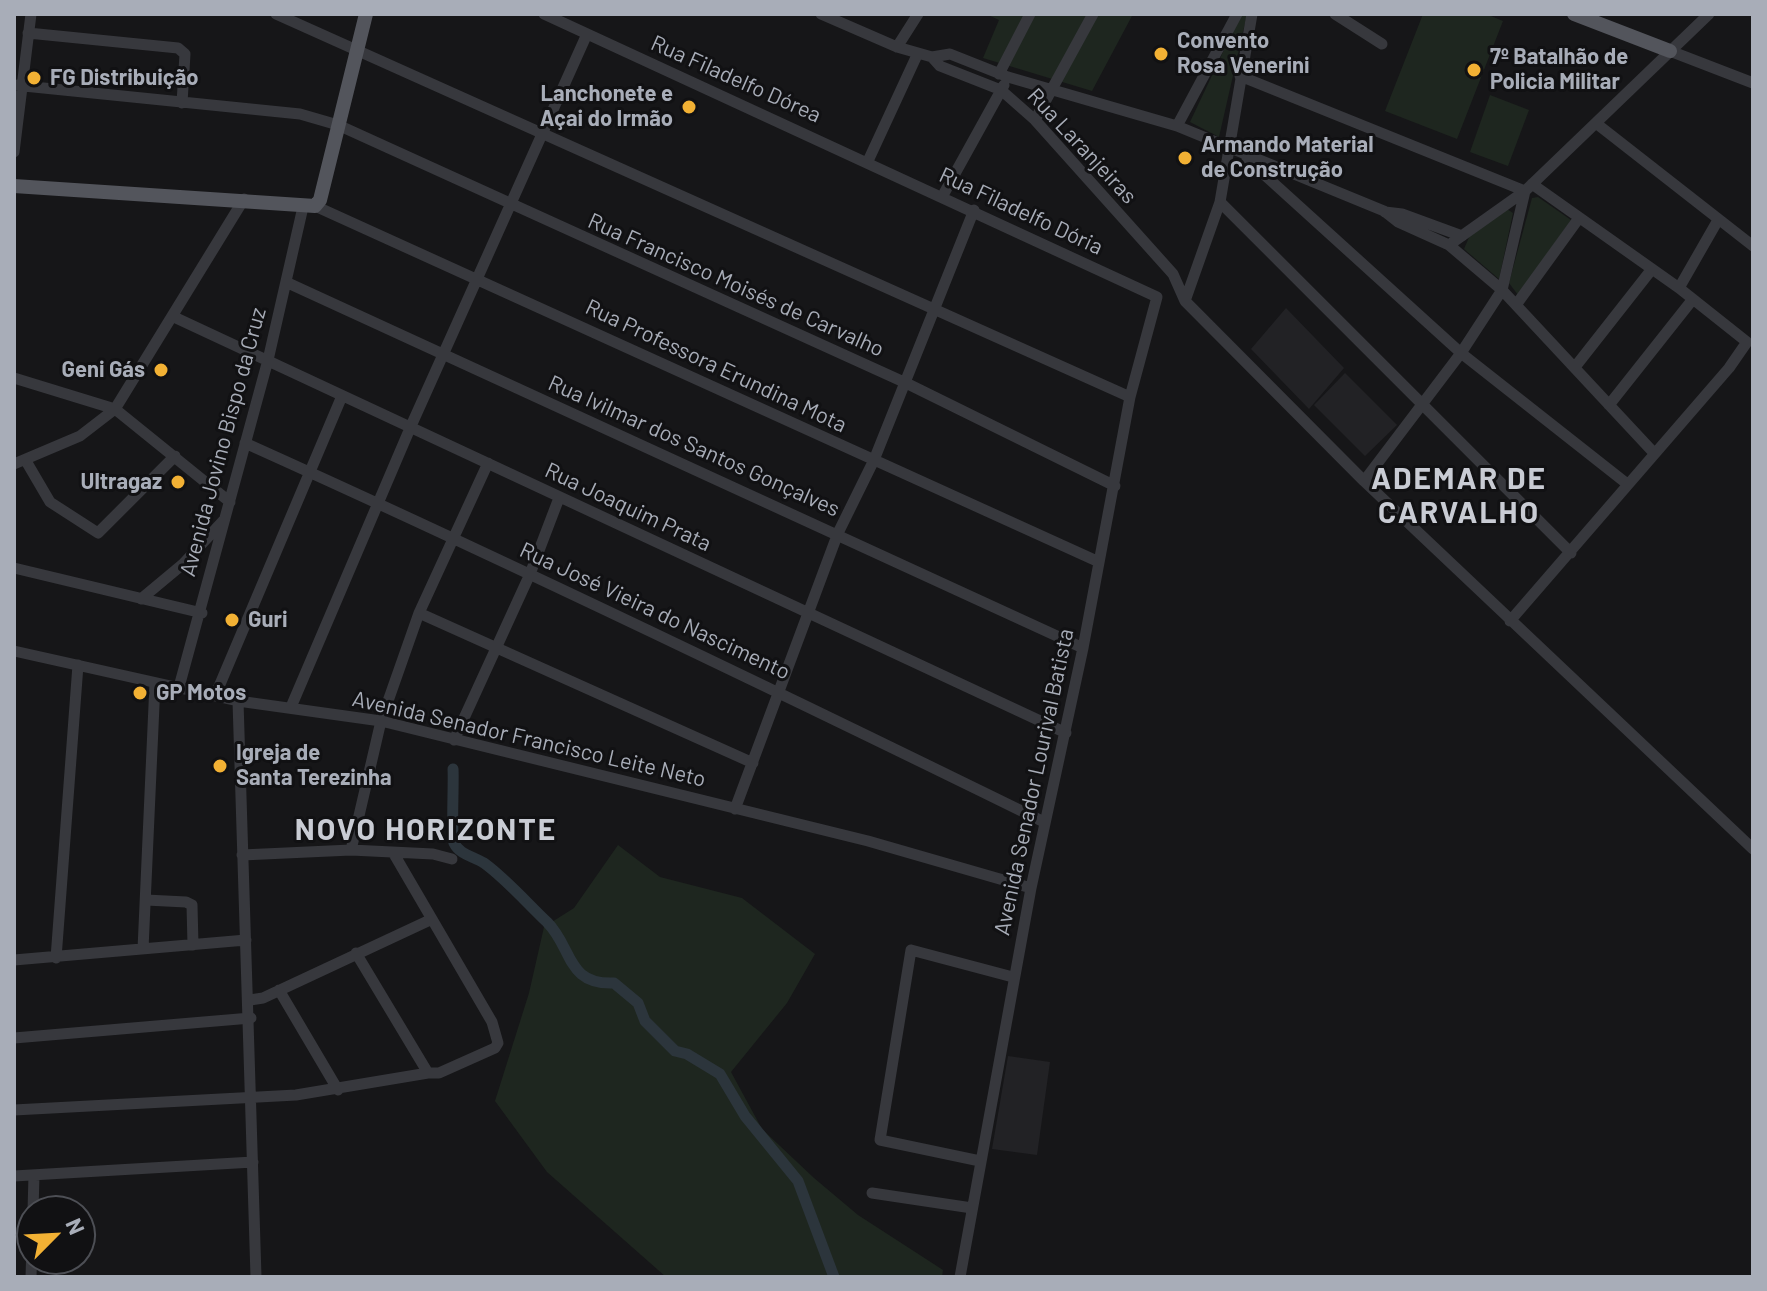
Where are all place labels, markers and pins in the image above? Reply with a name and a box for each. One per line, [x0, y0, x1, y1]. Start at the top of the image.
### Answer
place label: Convento Rosa Venerini [1177, 28, 1310, 80]
place label: 7º Batalhão de Policia Militar [1490, 44, 1628, 96]
marker: Convento Rosa Venerini [1152, 45, 1170, 63]
marker: 7º Batalhão de Policia Militar [1465, 61, 1483, 79]
place label: FG Distribuição [50, 65, 198, 91]
marker: FG Distribuição [25, 69, 43, 87]
place label: Lanchonete e Açai do Irmão [540, 81, 673, 132]
marker: Lanchonete e Açai do Irmão [680, 98, 698, 116]
place label: Armando Material de Construção [1201, 132, 1374, 184]
marker: Armando Material de Construção [1176, 149, 1194, 167]
place label: Geni Gás [61, 357, 145, 383]
marker: Geni Gás [152, 361, 170, 379]
place label: Ultragaz [81, 469, 162, 495]
marker: Ultragaz [169, 473, 187, 491]
place label: Guri [248, 607, 287, 633]
marker: Guri [223, 611, 241, 629]
place label: GP Motos [156, 680, 246, 706]
marker: GP Motos [131, 684, 149, 702]
place label: Igreja de Santa Terezinha [236, 740, 392, 792]
marker: Igreja de Santa Terezinha [211, 757, 229, 775]

